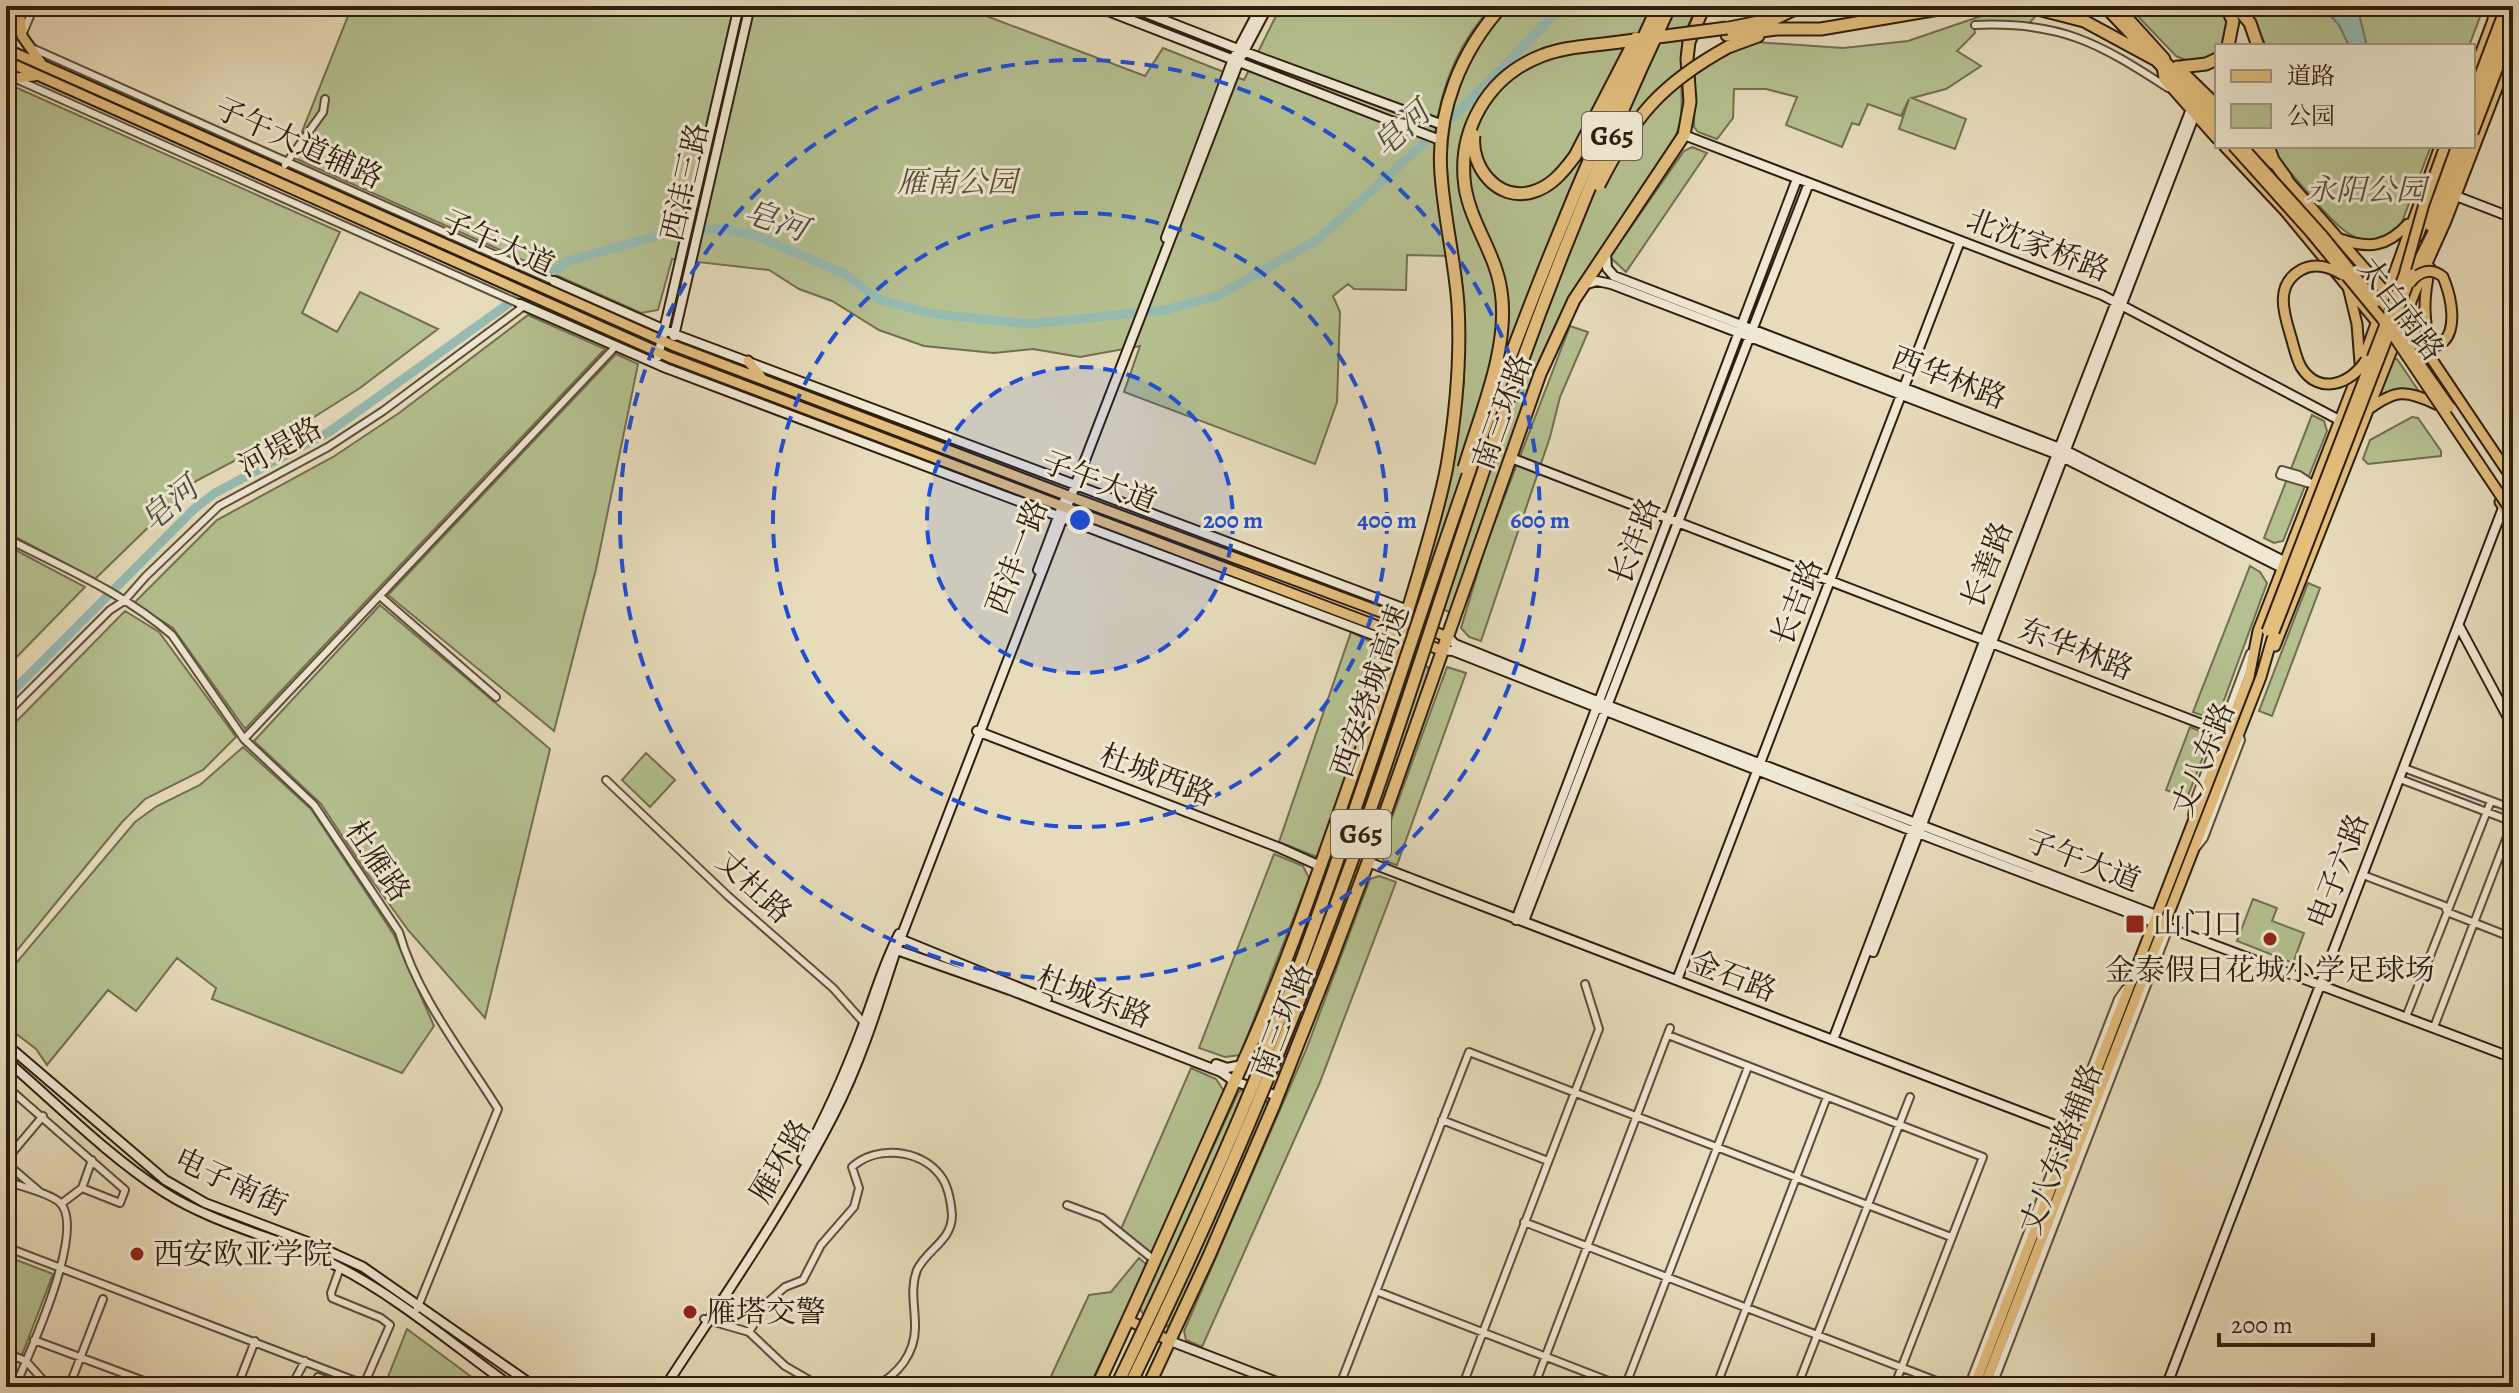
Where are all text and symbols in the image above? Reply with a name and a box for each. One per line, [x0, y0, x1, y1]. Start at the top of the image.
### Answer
legend [2215, 44, 2475, 148]
text: 道路 [2287, 60, 2335, 92]
street label: 子午大道辅路 [209, 88, 389, 198]
water label: 皂河 [1362, 88, 1443, 167]
text: 公园 [2287, 100, 2335, 132]
road number: G65 [1582, 112, 1642, 160]
street label: 西沣三路 [652, 119, 718, 245]
park label: 雁南公园 [897, 162, 1021, 202]
park label: 永阳公园 [2306, 170, 2430, 210]
water label: 皂河 [739, 189, 818, 253]
street label: 北沈家桥路 [1961, 199, 2115, 291]
street label: 子午大道 [435, 200, 561, 286]
street label: 太白南路 [2349, 249, 2453, 369]
street label: 西华林路 [1886, 338, 2012, 418]
street label: 南三环路 [1463, 349, 1541, 475]
street label: 河堤路 [231, 408, 329, 486]
street label: 子午大道 [1036, 442, 1162, 522]
water label: 皂河 [130, 463, 211, 541]
street label: 长沣路 [1600, 492, 1670, 590]
street label: 西沣一路 [977, 494, 1057, 620]
text: 200 m [1203, 504, 1263, 536]
text: 400 m [1357, 504, 1417, 536]
text: 600 m [1510, 504, 1570, 536]
centre of rings [1066, 506, 1094, 534]
street label: 长善路 [1952, 516, 2022, 614]
street label: 长吉路 [1762, 553, 1832, 651]
street label: 西安绕城高速 [1322, 599, 1418, 783]
street label: 东华林路 [2013, 609, 2139, 689]
street label: 丈八东路 [2162, 696, 2244, 822]
street label: 杜城西路 [1094, 735, 1220, 815]
street label: 电子六路 [2298, 808, 2378, 934]
road number: G65 [1331, 810, 1391, 858]
street label: 杜雁路 [336, 813, 420, 909]
street label: 子午大道 [2020, 821, 2146, 901]
street label: 丈杜路 [707, 842, 801, 932]
place label: 山门口 [2153, 904, 2243, 944]
marker: 山门口 [2124, 913, 2146, 935]
marker: 金泰假日花城小学足球场 [2261, 930, 2279, 948]
street label: 金石路 [1684, 941, 1782, 1011]
place label: 金泰假日花城小学足球场 [2105, 950, 2435, 990]
street label: 杜城东路 [1031, 957, 1157, 1037]
street label: 南三环路 [1242, 958, 1322, 1084]
street label: 丈八东路辅路 [2010, 1058, 2112, 1240]
street label: 雁环路 [740, 1112, 820, 1210]
street label: 电子南街 [168, 1139, 294, 1225]
place label: 西安欧亚学院 [153, 1234, 333, 1274]
marker: 西安欧亚学院 [128, 1245, 146, 1263]
place label: 雁塔交警 [706, 1292, 826, 1332]
scale bar [2219, 1297, 2373, 1347]
marker: 雁塔交警 [681, 1303, 699, 1321]
text: 200 m [2231, 1309, 2293, 1341]

